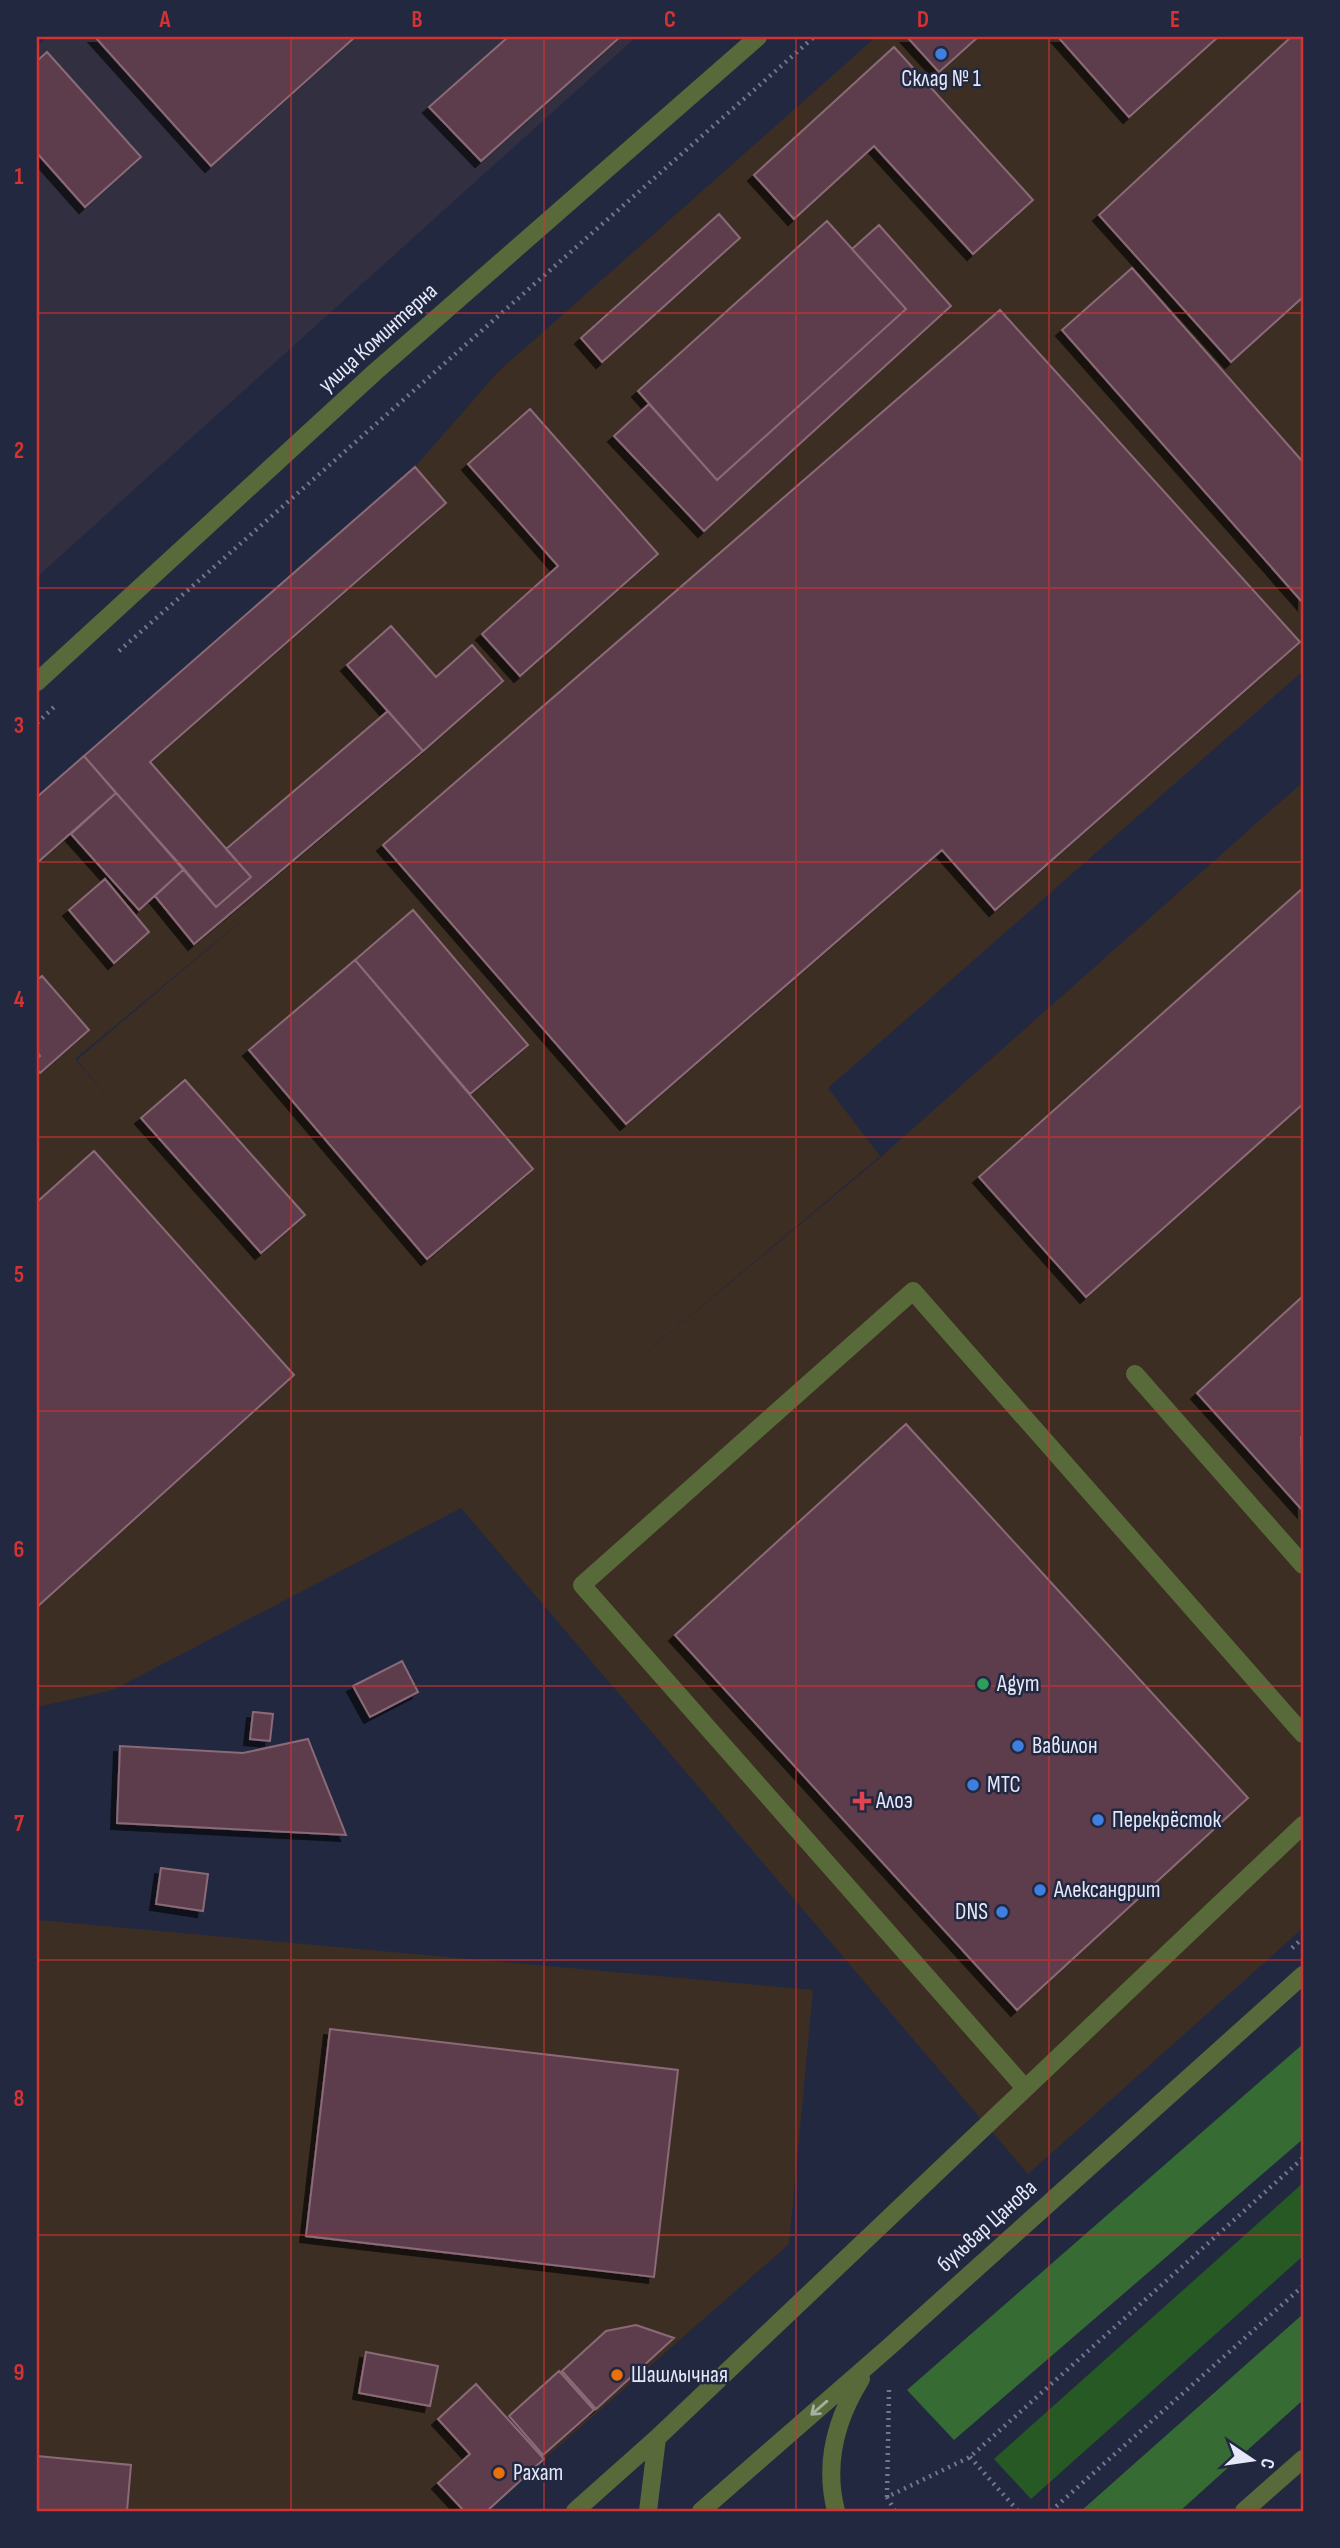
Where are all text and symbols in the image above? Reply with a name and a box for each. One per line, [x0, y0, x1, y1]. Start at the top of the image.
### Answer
text: A [159, 6, 172, 34]
text: B [412, 6, 423, 34]
text: C [664, 6, 676, 34]
text: D [917, 6, 929, 34]
text: E [1170, 6, 1180, 34]
marker: Склад № 1 [933, 46, 949, 62]
place label: Склад № 1 [901, 65, 981, 93]
text: 1 [14, 163, 24, 191]
street label: улица Коминтерна [313, 277, 443, 399]
text: 2 [14, 437, 24, 465]
text: 3 [14, 712, 24, 740]
text: 4 [14, 986, 25, 1014]
text: 5 [14, 1261, 24, 1289]
text: 6 [14, 1536, 24, 1564]
place label: Agym [996, 1670, 1040, 1698]
marker: Agym [975, 1676, 991, 1692]
place label: Вавилон [1032, 1732, 1098, 1760]
marker: Вавилон [1010, 1738, 1026, 1754]
place label: МТС [987, 1771, 1021, 1799]
marker: МТС [965, 1777, 981, 1793]
place label: Алоэ [875, 1787, 913, 1815]
marker: Алоэ [854, 1793, 870, 1809]
place label: Перекрёсток [1112, 1806, 1221, 1834]
text: 7 [14, 1810, 24, 1838]
marker: Перекрёсток [1090, 1812, 1106, 1828]
place label: Александрит [1053, 1876, 1161, 1904]
marker: Александрит [1032, 1882, 1048, 1898]
place label: DNS [955, 1898, 988, 1926]
marker: DNS [994, 1904, 1010, 1920]
text: 8 [14, 2085, 25, 2113]
street label: бульвар Цанова [931, 2174, 1043, 2278]
text: 9 [14, 2359, 24, 2387]
place label: Шашлычная [631, 2361, 728, 2389]
marker: Шашлычная [609, 2367, 625, 2383]
one-way arrow [810, 2400, 828, 2416]
north arrow [1218, 2426, 1288, 2496]
text: С [1255, 2456, 1279, 2471]
place label: Рахат [513, 2459, 563, 2487]
marker: Рахат [491, 2465, 507, 2481]

